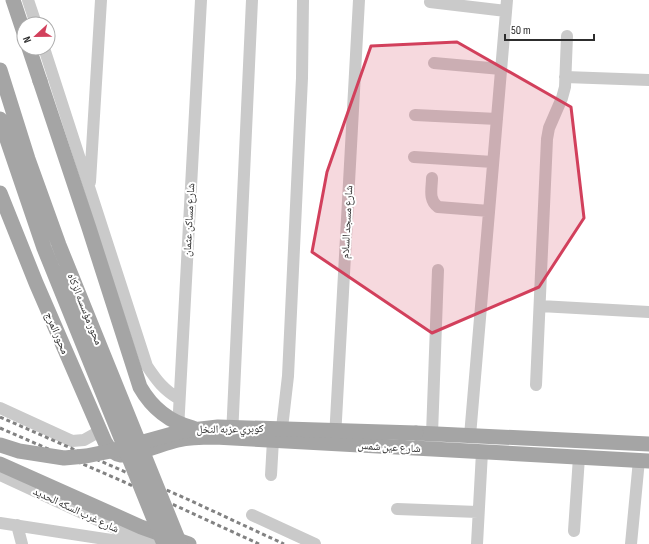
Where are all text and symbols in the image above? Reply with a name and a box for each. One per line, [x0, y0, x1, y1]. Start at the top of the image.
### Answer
north arrow [16, 16, 56, 56]
scale bar [505, 16, 594, 42]
text: 50 m [511, 23, 531, 38]
text: N [20, 34, 34, 45]
street label: شارع مساكن عثمان [181, 183, 197, 257]
street label: شارع مسجد السلام [339, 185, 355, 259]
street label: محور مؤسسه الزكاه [65, 271, 105, 347]
street label: محور المرج [42, 310, 72, 356]
street label: كوبري عزبه النخل [196, 422, 264, 438]
street label: شارع عين شمس [357, 439, 421, 455]
street label: شارع غرب السكه الحديد [31, 484, 121, 536]

